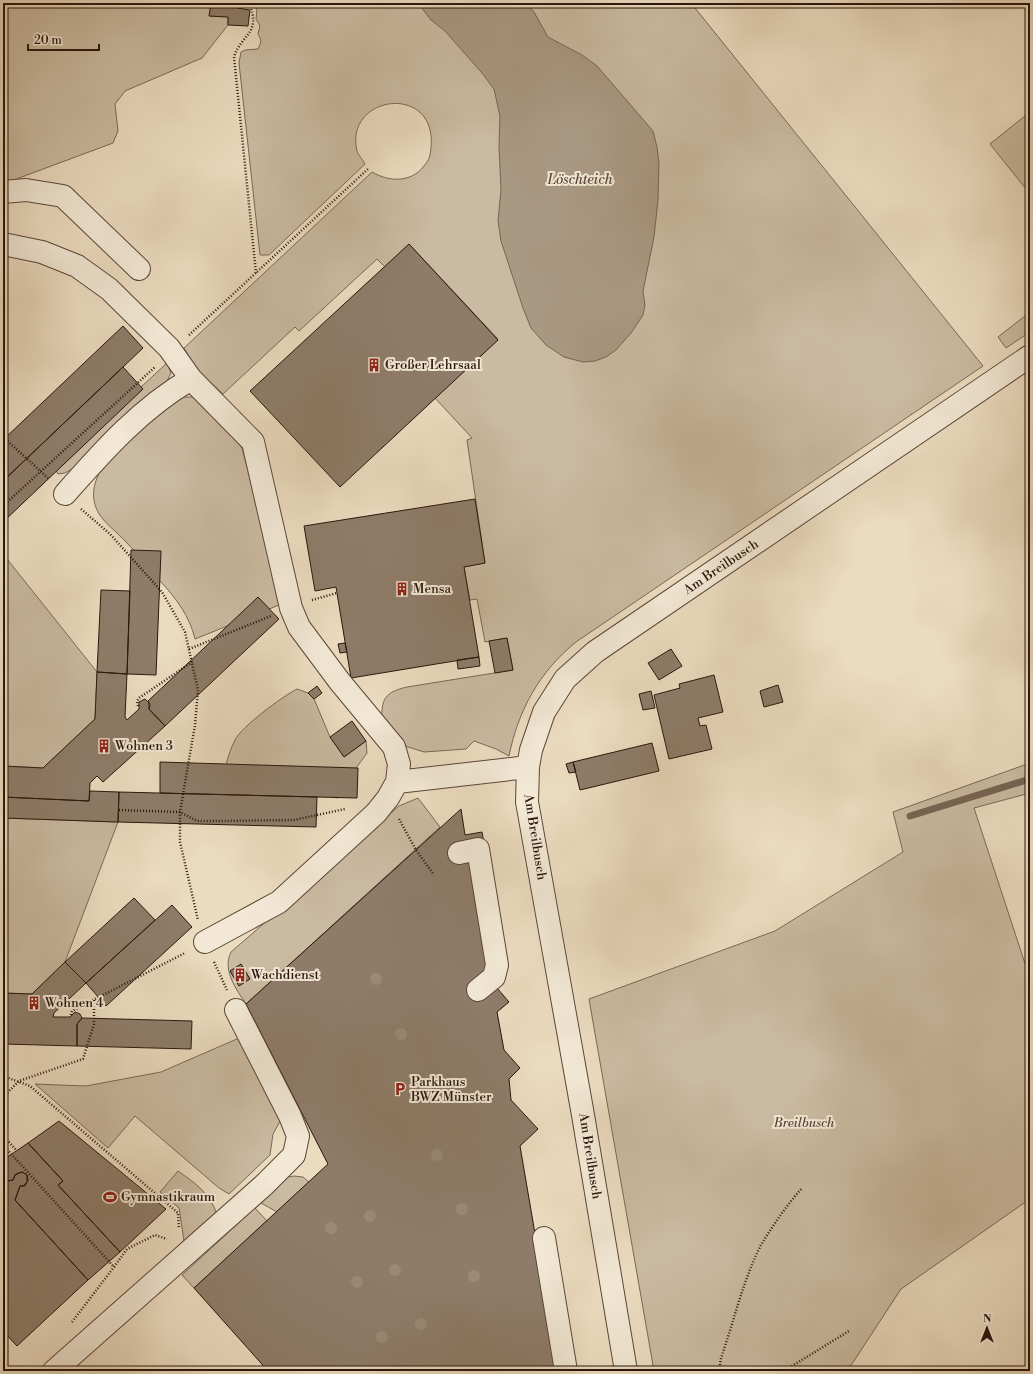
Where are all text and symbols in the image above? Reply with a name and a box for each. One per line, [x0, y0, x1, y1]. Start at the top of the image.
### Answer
scale bar [28, 26, 99, 52]
text: 20 m [34, 33, 62, 48]
water label: Löschteich [547, 171, 613, 189]
building icon: Großer Lehrsaal [366, 357, 382, 373]
place label: Großer Lehrsaal [385, 357, 481, 373]
street label: Am Breilbusch [680, 536, 762, 599]
building icon: Mensa [394, 581, 410, 597]
place label: Mensa [413, 581, 451, 597]
building icon: Wohnen 3 [96, 738, 112, 754]
place label: Wohnen 3 [114, 738, 173, 754]
street label: Am Breilbusch [520, 792, 550, 881]
building icon: Wachdienst [232, 967, 248, 983]
place label: Wachdienst [250, 967, 320, 983]
building icon: Wohnen 4 [26, 995, 42, 1011]
place label: Wohnen 4 [44, 995, 104, 1011]
place label: Parkhaus BWZ Münster [410, 1074, 492, 1105]
parking icon: Parkhaus BWZ Münster [392, 1081, 408, 1097]
street label: Am Breilbusch [575, 1111, 605, 1200]
park label: Breilbusch [773, 1115, 835, 1131]
sports icon: Gymnastikraum [102, 1189, 118, 1205]
place label: Gymnastikraum [121, 1189, 216, 1205]
north arrow [967, 1308, 1007, 1348]
text: N [983, 1312, 992, 1326]

